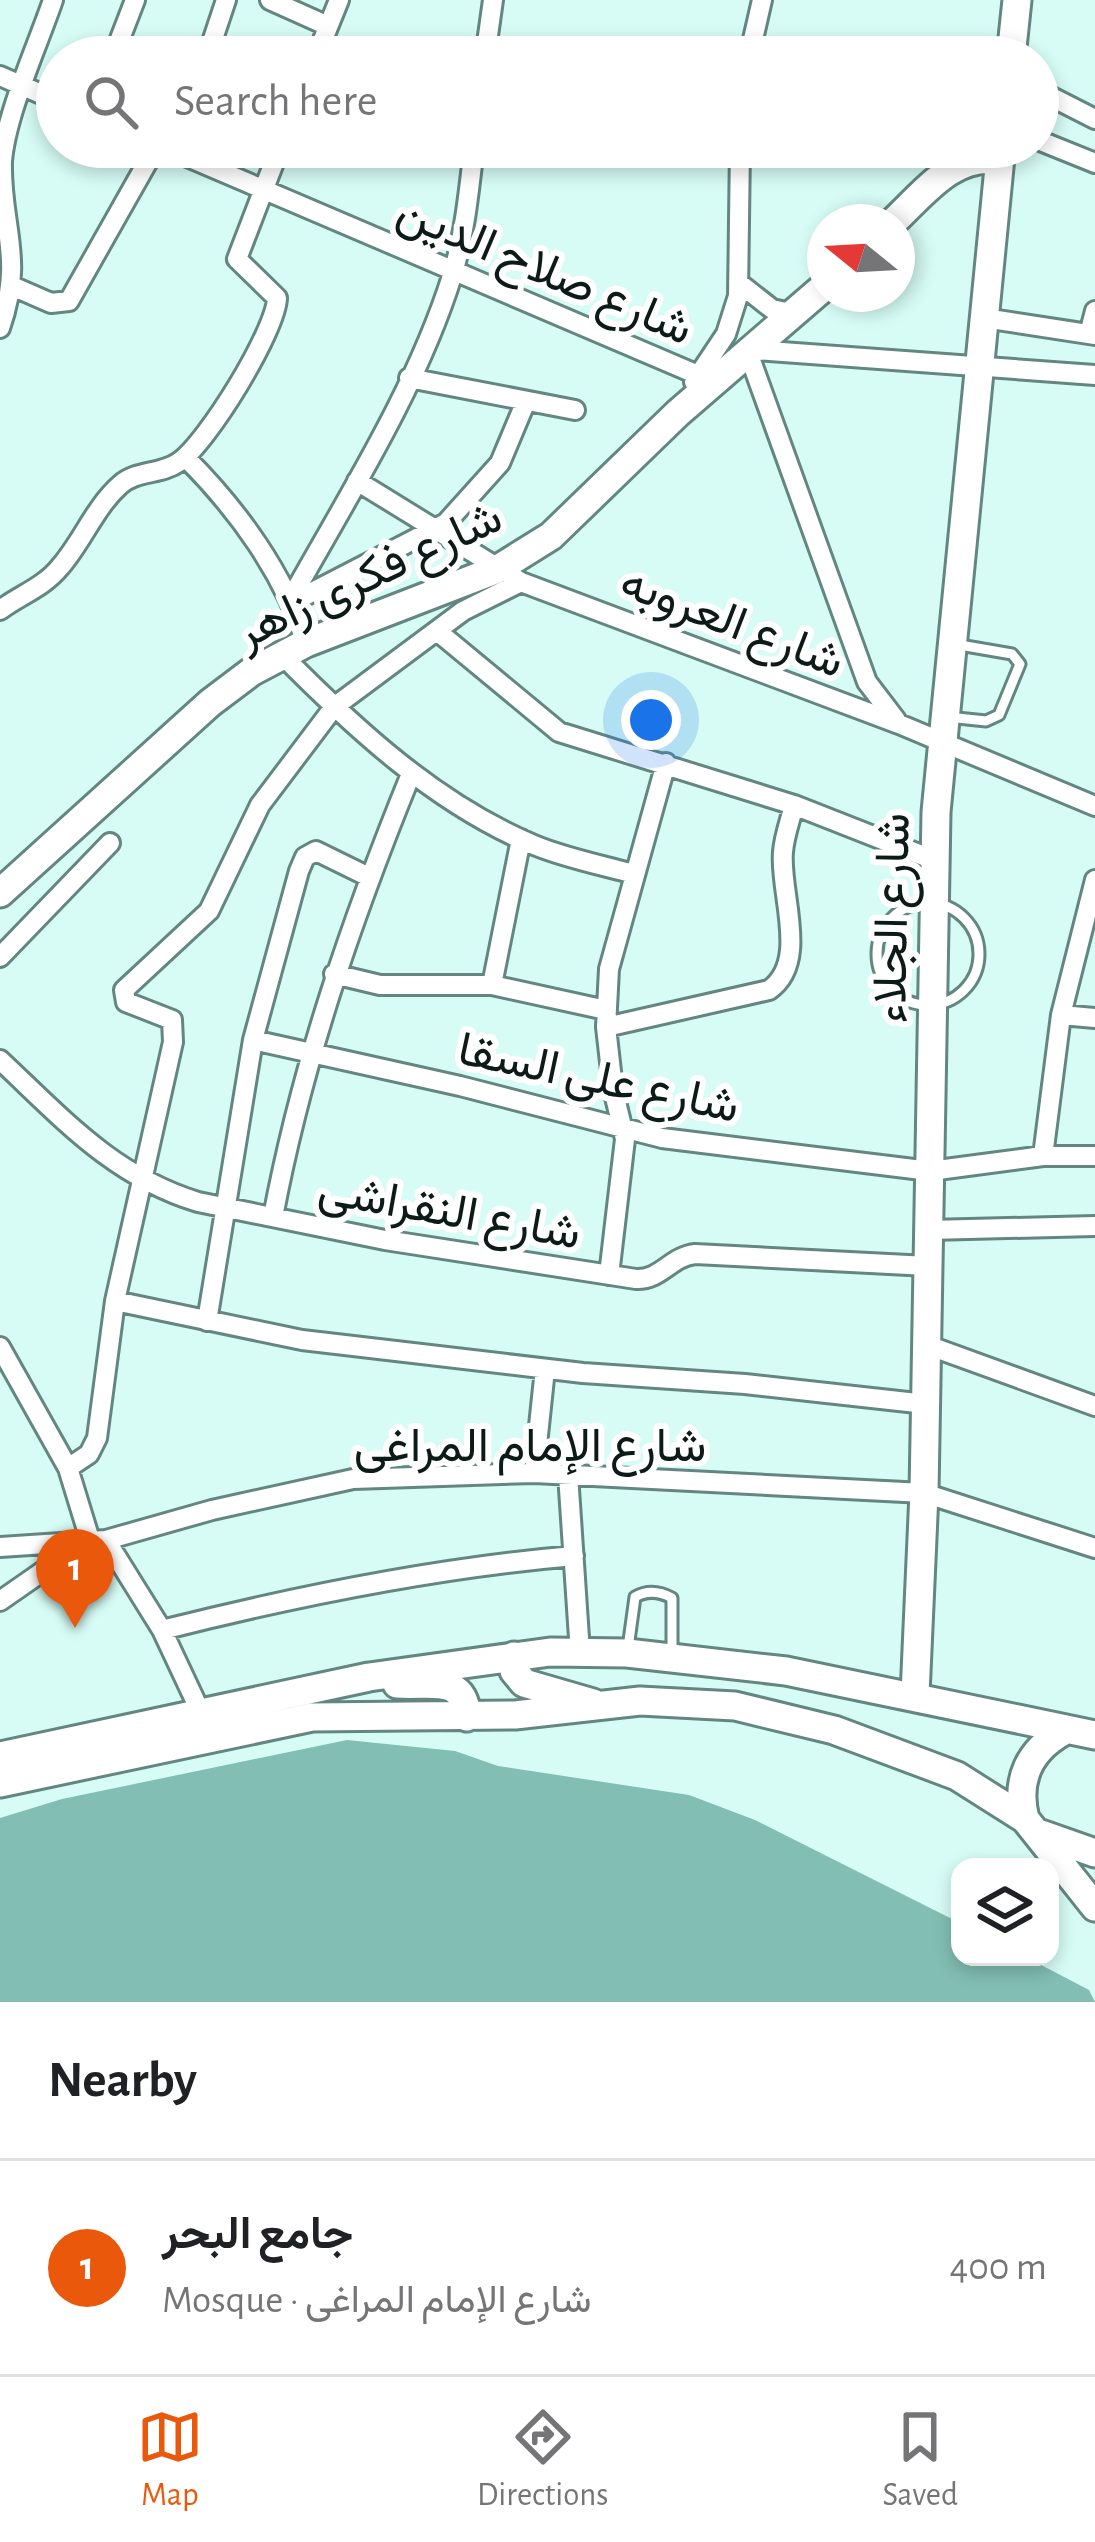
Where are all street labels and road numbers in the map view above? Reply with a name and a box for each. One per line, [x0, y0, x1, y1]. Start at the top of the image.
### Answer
street label: شارع صلاح الدين [388, 187, 699, 360]
street label: شارع فكرى زاهر [228, 493, 512, 664]
street label: شارع العروبه [611, 558, 850, 693]
street label: شارع الجلاء [867, 812, 925, 1024]
street label: شارع على السقا [452, 1026, 743, 1138]
street label: شارع النقراشى [314, 1165, 584, 1264]
street label: شارع الإمام المراغى [354, 1423, 706, 1477]

